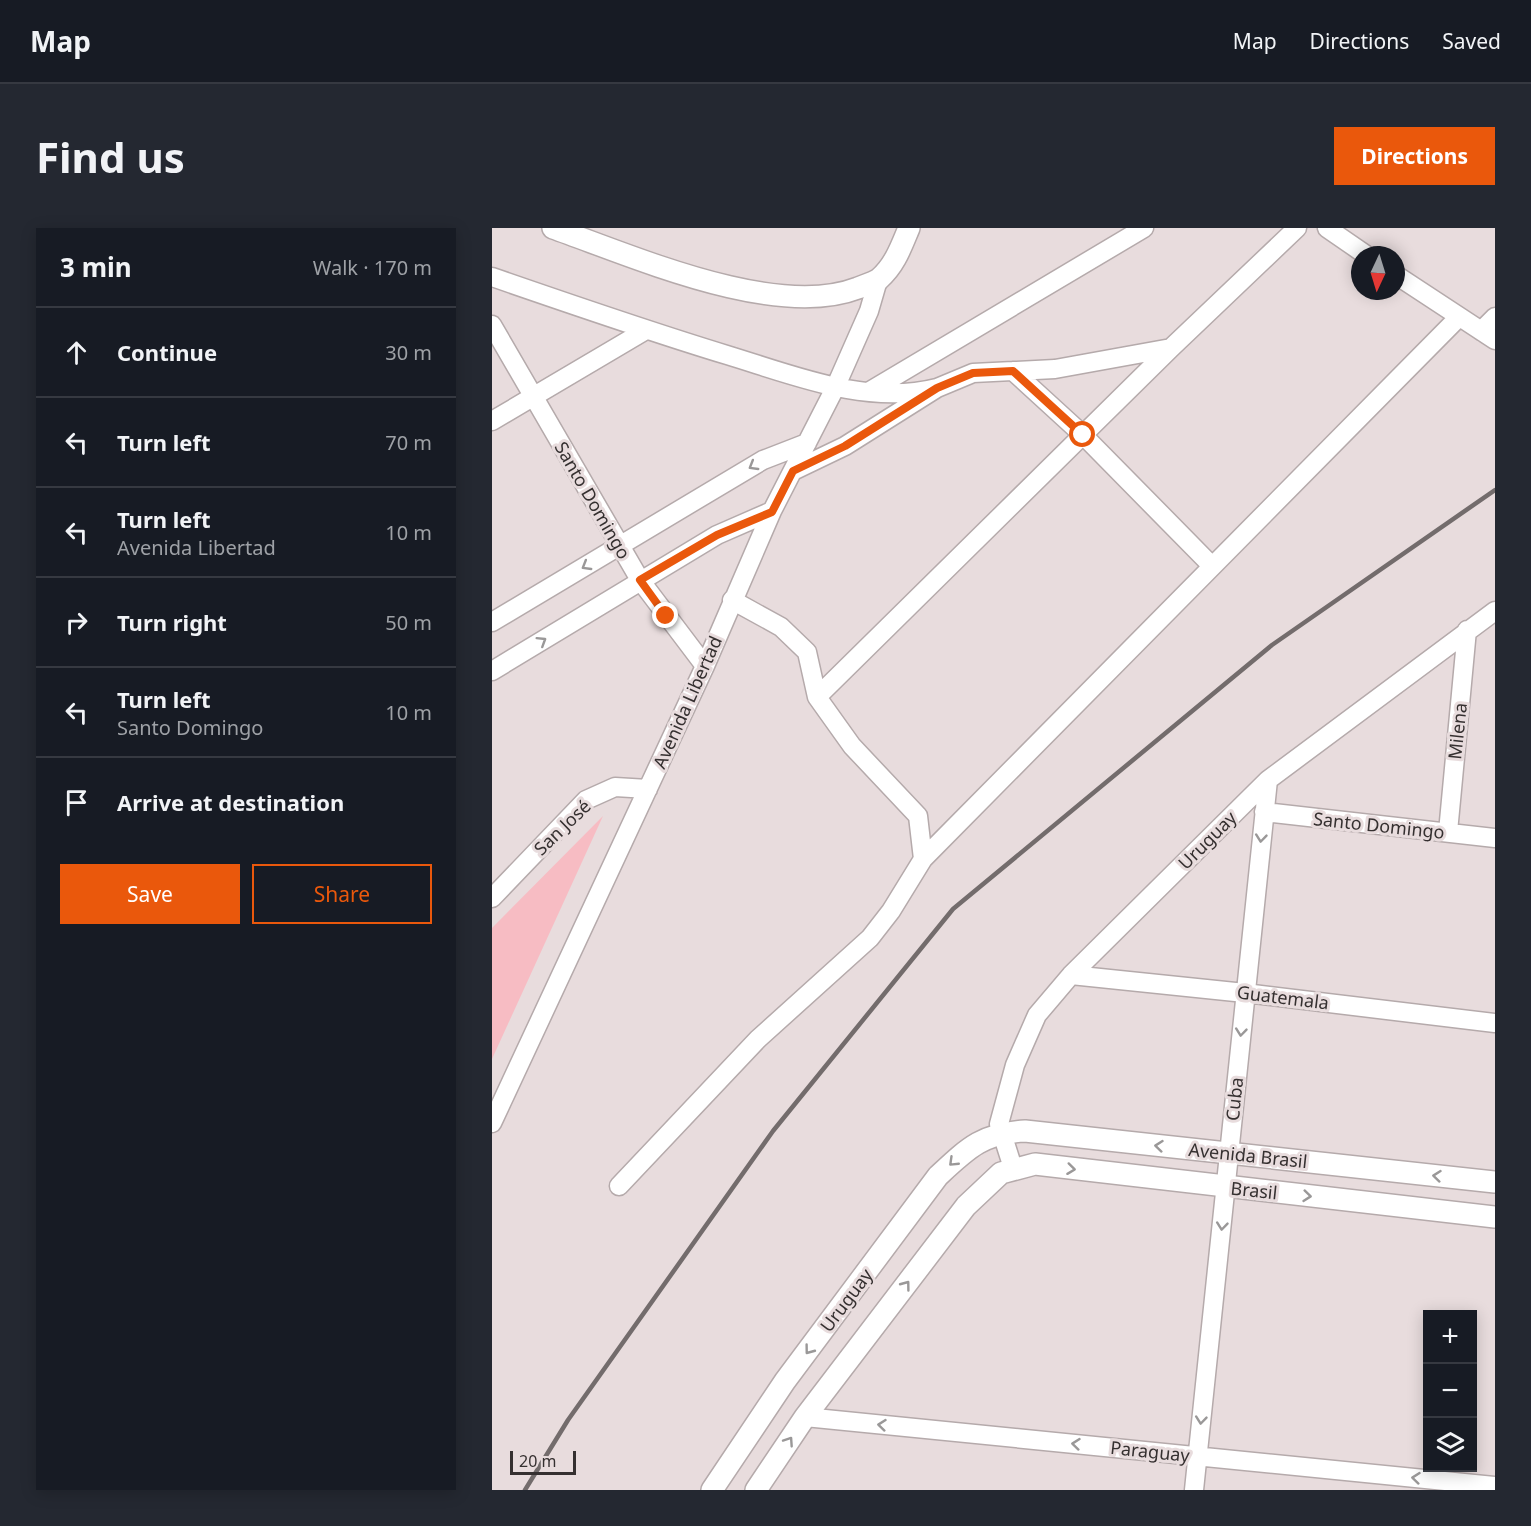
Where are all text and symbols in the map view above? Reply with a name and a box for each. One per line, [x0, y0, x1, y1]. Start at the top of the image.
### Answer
text: Map [30, 22, 91, 60]
text: Map [1233, 27, 1277, 55]
text: Directions [1310, 27, 1409, 55]
text: Saved [1442, 27, 1501, 55]
button: Directions [1334, 127, 1495, 185]
text: Find us [36, 128, 185, 185]
north arrow [1351, 246, 1405, 300]
text: 3 min [60, 249, 132, 285]
text: Walk · 170 m [313, 254, 432, 281]
icon: ahead [60, 336, 93, 369]
text: Continue [117, 337, 217, 367]
text: 30 m [385, 339, 432, 366]
route start [1069, 421, 1095, 447]
icon: left [60, 426, 93, 459]
text: Turn left [117, 427, 211, 457]
text: 70 m [385, 429, 432, 456]
street label: Santo Domingo [550, 437, 636, 563]
one-way arrow [749, 458, 759, 470]
text: Turn left [117, 504, 211, 534]
icon: left [60, 516, 93, 549]
text: 10 m [385, 519, 432, 546]
text: Avenida Libertad [117, 534, 276, 561]
one-way arrow [582, 559, 592, 570]
route end [652, 602, 678, 628]
icon: right [60, 606, 93, 639]
text: Turn right [117, 607, 227, 637]
text: 50 m [385, 609, 432, 636]
street label: Avenida Libertad [647, 632, 727, 772]
one-way arrow [536, 636, 546, 648]
text: Turn left [117, 684, 211, 714]
icon: left [60, 696, 93, 729]
text: 10 m [385, 699, 432, 726]
street label: Milena [1442, 701, 1472, 761]
text: Santo Domingo [117, 714, 263, 741]
icon: arrive [60, 786, 93, 819]
text: Arrive at destination [117, 787, 344, 817]
street label: San José [528, 794, 596, 860]
street label: Uruguay [1173, 805, 1242, 874]
street label: Santo Domingo [1312, 806, 1446, 844]
one-way arrow [1255, 834, 1268, 843]
button: Save [60, 864, 240, 924]
button: Share [252, 864, 432, 924]
street label: Guatemala [1236, 979, 1330, 1015]
one-way arrow [1235, 1028, 1248, 1037]
street label: Cuba [1220, 1076, 1248, 1122]
street label: Avenida Brasil [1187, 1137, 1309, 1173]
one-way arrow [1155, 1140, 1164, 1153]
one-way arrow [949, 1155, 959, 1166]
one-way arrow [1067, 1162, 1076, 1174]
one-way arrow [1432, 1170, 1441, 1183]
street label: Brasil [1229, 1176, 1279, 1204]
one-way arrow [1302, 1189, 1311, 1202]
one-way arrow [1216, 1222, 1229, 1231]
street label: Uruguay [814, 1263, 878, 1336]
one-way arrow [898, 1281, 909, 1292]
map controls [1423, 1310, 1477, 1472]
button: + [1423, 1310, 1477, 1364]
one-way arrow [805, 1343, 816, 1354]
button: − [1423, 1364, 1477, 1418]
one-way arrow [1196, 1416, 1208, 1425]
button: layers [1423, 1418, 1477, 1472]
one-way arrow [877, 1419, 886, 1432]
street label: Paraguay [1109, 1435, 1192, 1467]
one-way arrow [782, 1437, 793, 1448]
one-way arrow [1071, 1438, 1080, 1451]
scale bar [510, 1448, 576, 1476]
text: 20 m [519, 1450, 556, 1472]
one-way arrow [1411, 1472, 1420, 1485]

